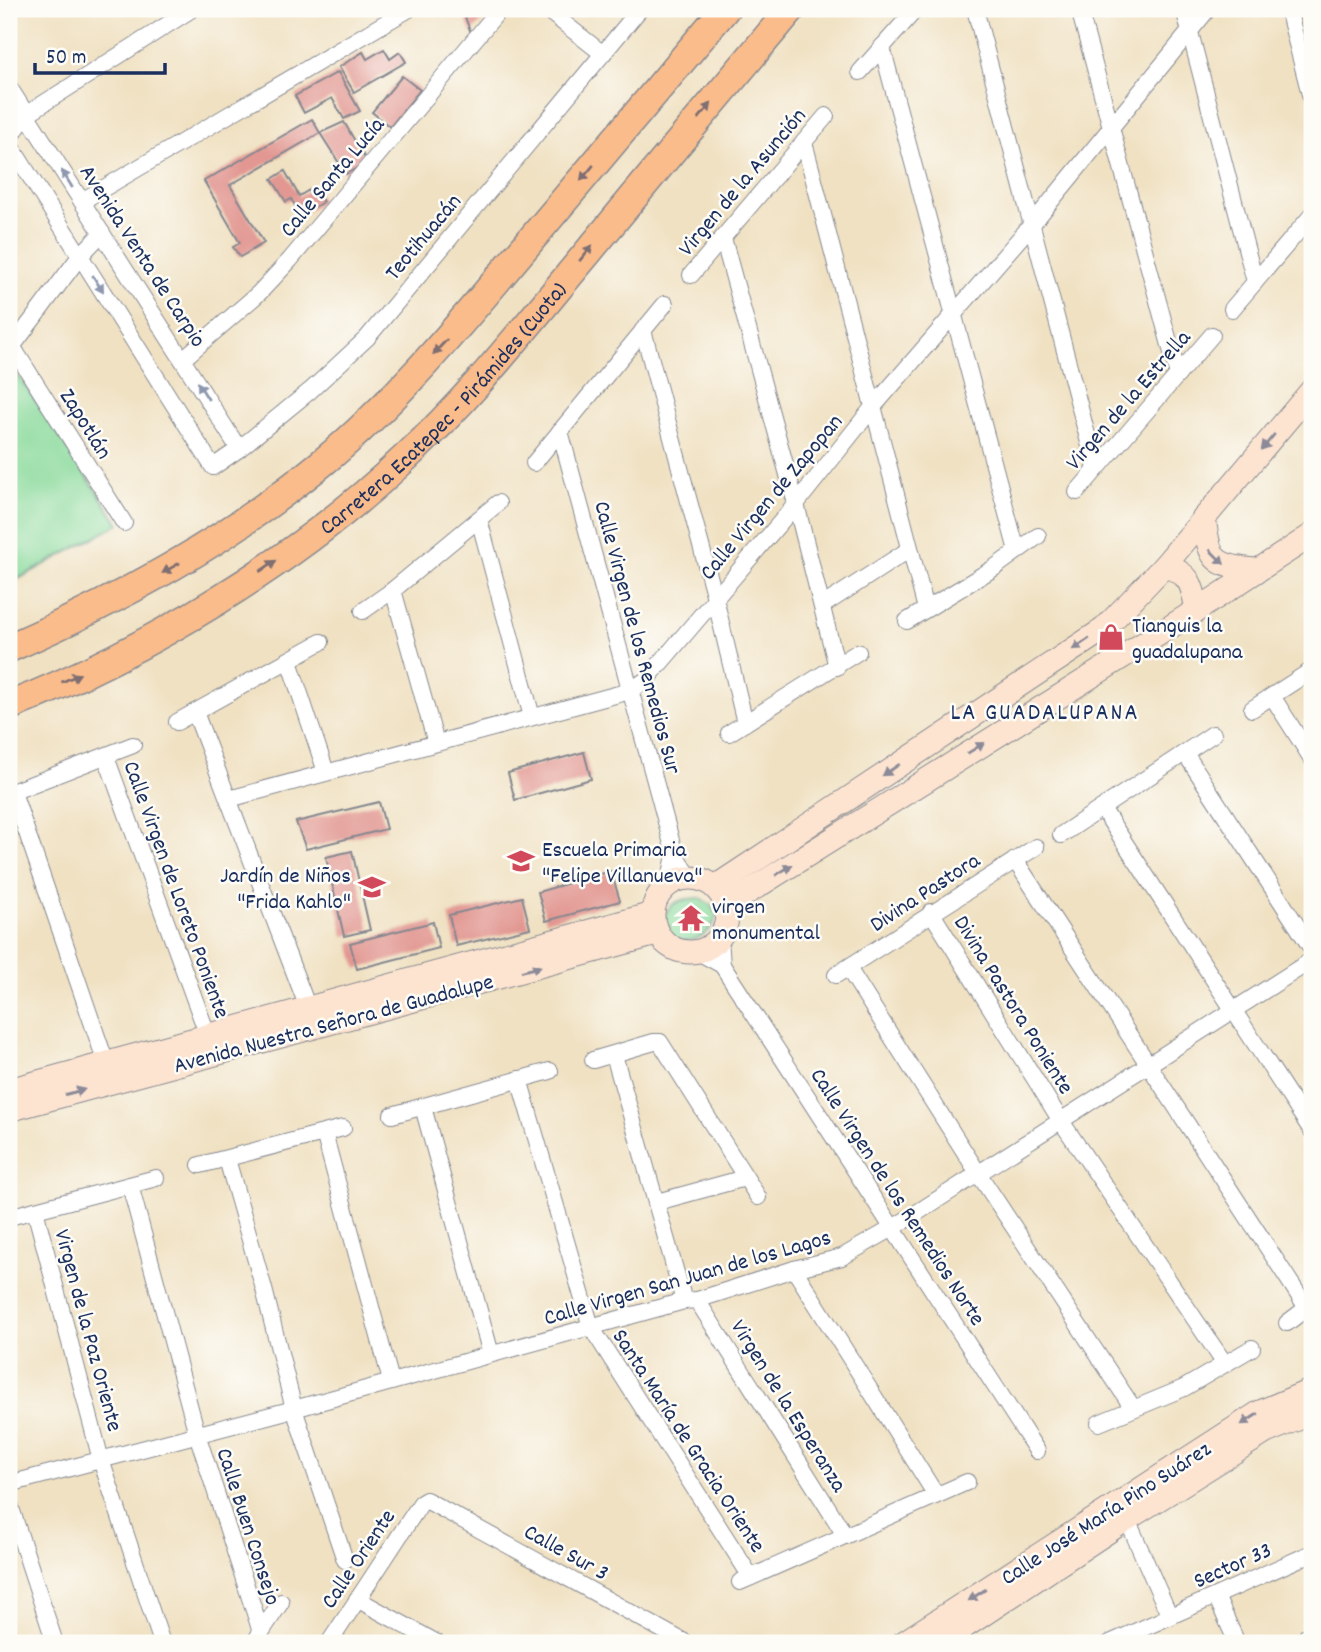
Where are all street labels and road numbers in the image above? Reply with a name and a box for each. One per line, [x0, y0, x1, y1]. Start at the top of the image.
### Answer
street label: Virgen de la Asunción [672, 102, 816, 265]
street label: Calle Santa Lucía [273, 110, 395, 246]
street label: Avenida Venta de Carpio [69, 159, 213, 355]
street label: Teotihuacán [378, 187, 471, 289]
street label: Carretera Ecatepec - Pirámides (Cuota) [314, 276, 577, 545]
street label: Virgen de la Estrella [1059, 323, 1201, 479]
street label: Zapotlán [49, 383, 119, 467]
street label: Calle Virgen de Zapopan [693, 408, 852, 589]
street label: Calle Virgen de los Remedios Sur [583, 498, 688, 778]
street label: Calle Virgen de Loreto Poniente [113, 757, 237, 1023]
street label: Divina Pastora [864, 845, 989, 942]
street label: Divina Pastora Poniente [944, 910, 1081, 1102]
street label: Avenida Nuestra Señora de Guadalupe [170, 967, 498, 1084]
street label: Calle Virgen de los Remedios Norte [800, 1063, 992, 1333]
street label: Calle Virgen San Juan de los Lagos [541, 1223, 835, 1336]
street label: Virgen de la Paz Oriente [44, 1226, 129, 1436]
street label: Virgen de la Esperanza [721, 1314, 854, 1501]
street label: Santa María de Gracia Oriente [602, 1323, 772, 1560]
street label: Calle José María Pino Suárez [995, 1434, 1219, 1595]
street label: Calle Buen Consejo [206, 1444, 288, 1610]
street label: Calle Oriente [314, 1504, 405, 1616]
street label: Calle Sur 3 [517, 1517, 614, 1591]
street label: Sector 33 [1189, 1535, 1278, 1599]

